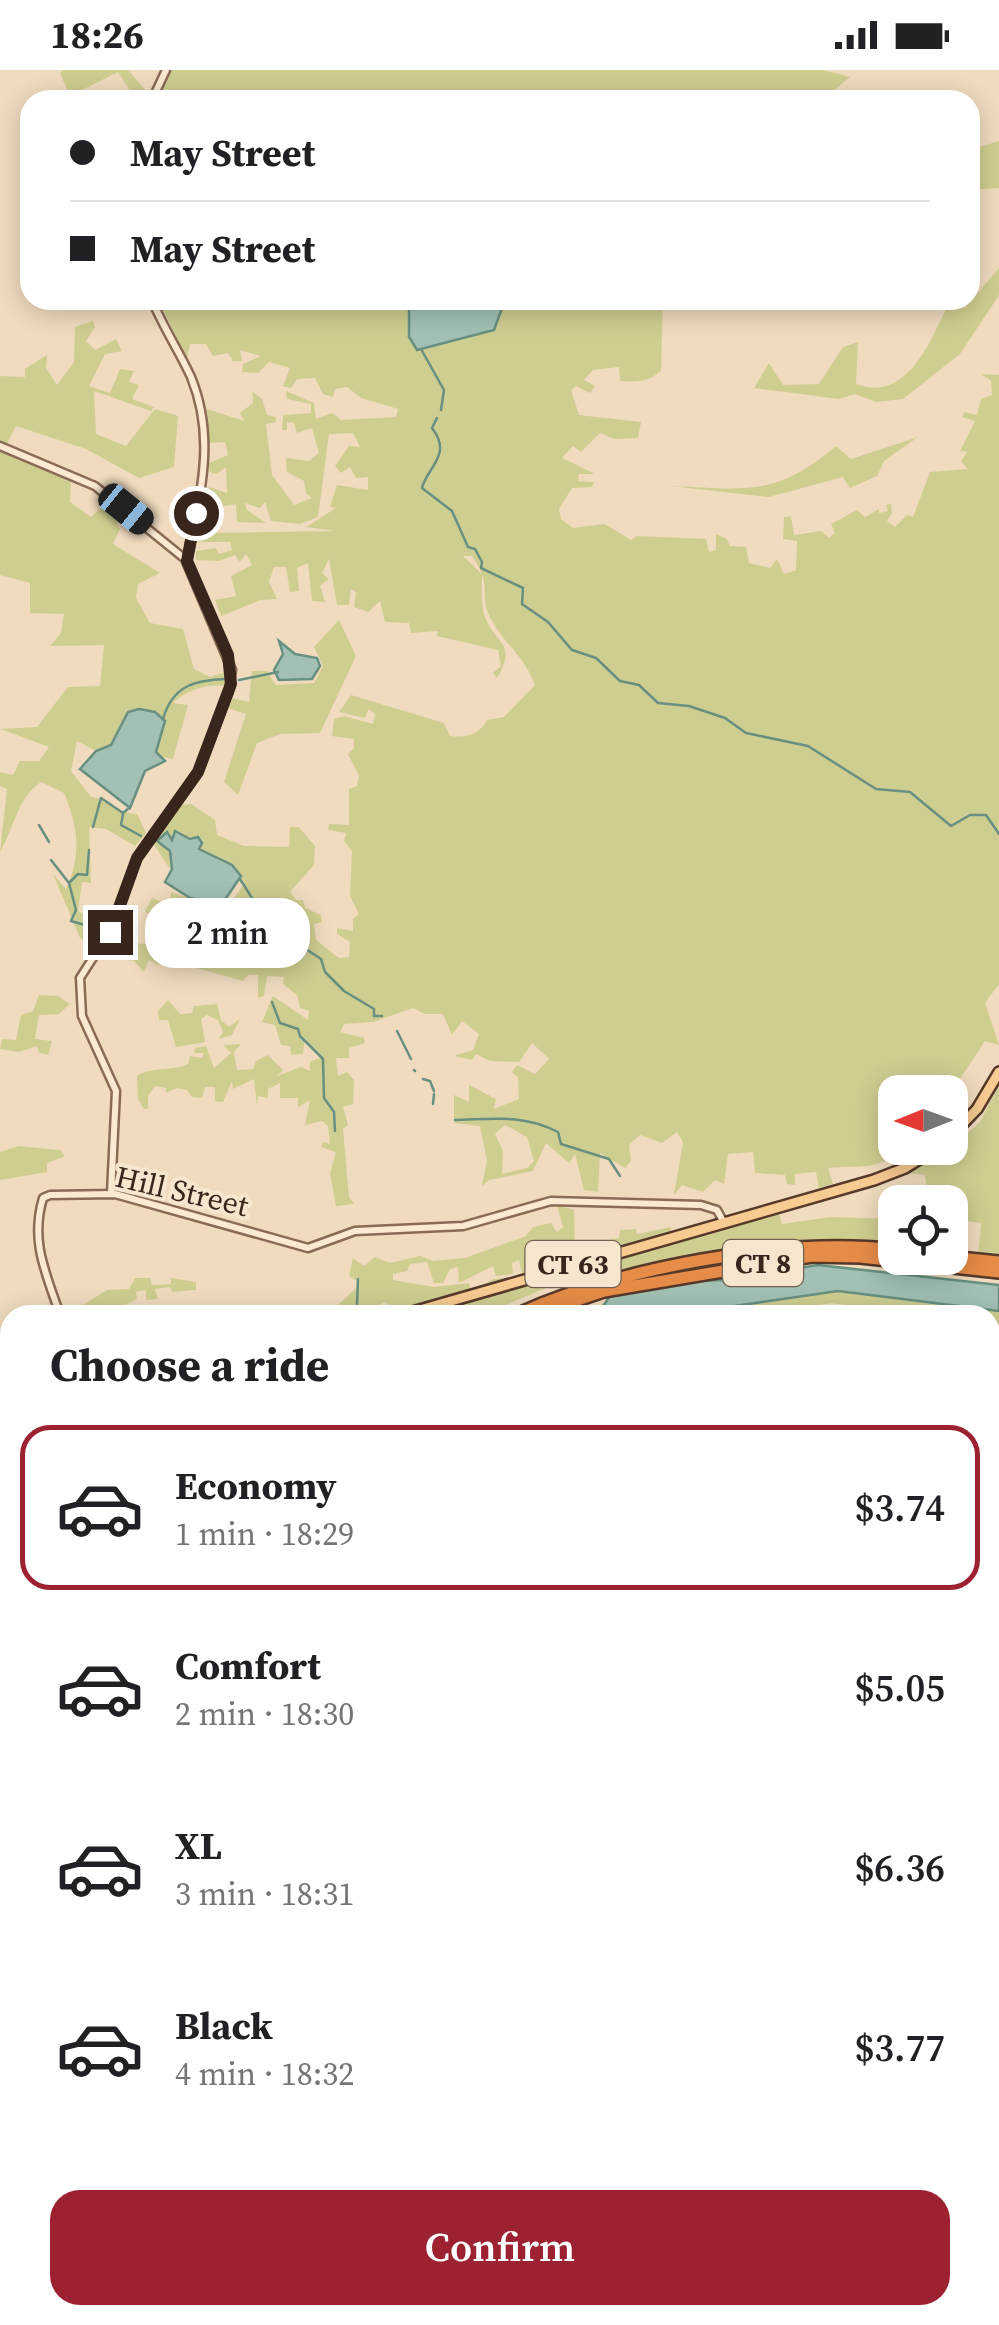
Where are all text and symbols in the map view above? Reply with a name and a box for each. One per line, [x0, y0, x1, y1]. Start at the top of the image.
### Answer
text: 18:26 [50, 9, 144, 61]
text: May Street [130, 127, 315, 179]
text: May Street [130, 223, 315, 275]
car [93, 478, 159, 540]
route start [174, 491, 219, 536]
callout: 2 min [145, 897, 310, 967]
route end [88, 910, 133, 955]
text: 2 min [186, 911, 269, 955]
north arrow [878, 1075, 968, 1165]
map controls [878, 1075, 968, 1275]
street label: Hill Street [112, 1156, 253, 1226]
button: locate [878, 1185, 968, 1275]
road number: CT 8 [723, 1240, 803, 1286]
road number: CT 63 [526, 1241, 620, 1287]
text: Choose a ride [50, 1334, 329, 1396]
text: Economy [175, 1460, 337, 1512]
icon: car [55, 1463, 145, 1553]
text: $3.74 [855, 1482, 945, 1534]
text: 1 min · 18:29 [175, 1512, 354, 1556]
text: Comfort [175, 1640, 321, 1692]
icon: car [55, 1643, 145, 1733]
text: $5.05 [855, 1662, 945, 1714]
text: 2 min · 18:30 [175, 1692, 354, 1736]
text: XL [175, 1820, 222, 1872]
icon: car [55, 1823, 145, 1913]
text: $6.36 [855, 1842, 945, 1894]
text: 3 min · 18:31 [175, 1872, 354, 1916]
text: Black [175, 2000, 273, 2052]
icon: car [55, 2003, 145, 2093]
text: $3.77 [855, 2022, 945, 2074]
text: 4 min · 18:32 [175, 2052, 354, 2096]
button: Confirm [50, 2190, 950, 2305]

